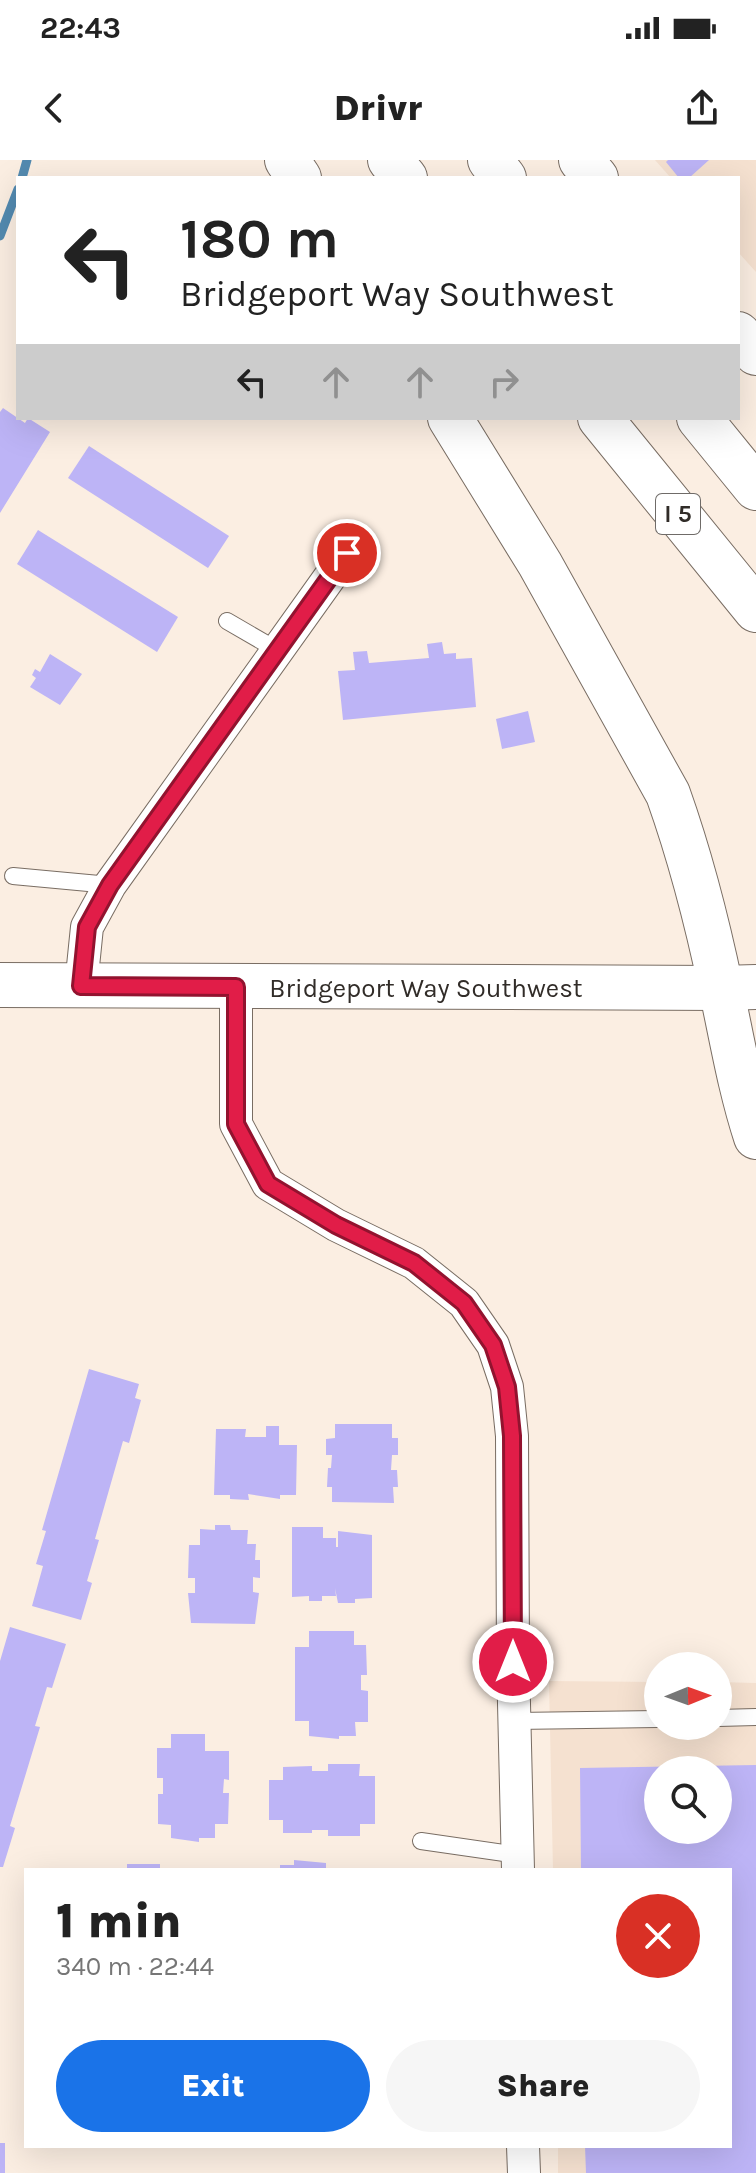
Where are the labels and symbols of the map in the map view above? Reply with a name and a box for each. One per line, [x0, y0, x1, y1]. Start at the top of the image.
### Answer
road number: I 5 [656, 494, 700, 534]
pin [313, 519, 381, 587]
street label: Bridgeport Way Southwest [269, 973, 583, 1004]
position arrow [471, 1620, 555, 1704]
north arrow [644, 1652, 732, 1740]

